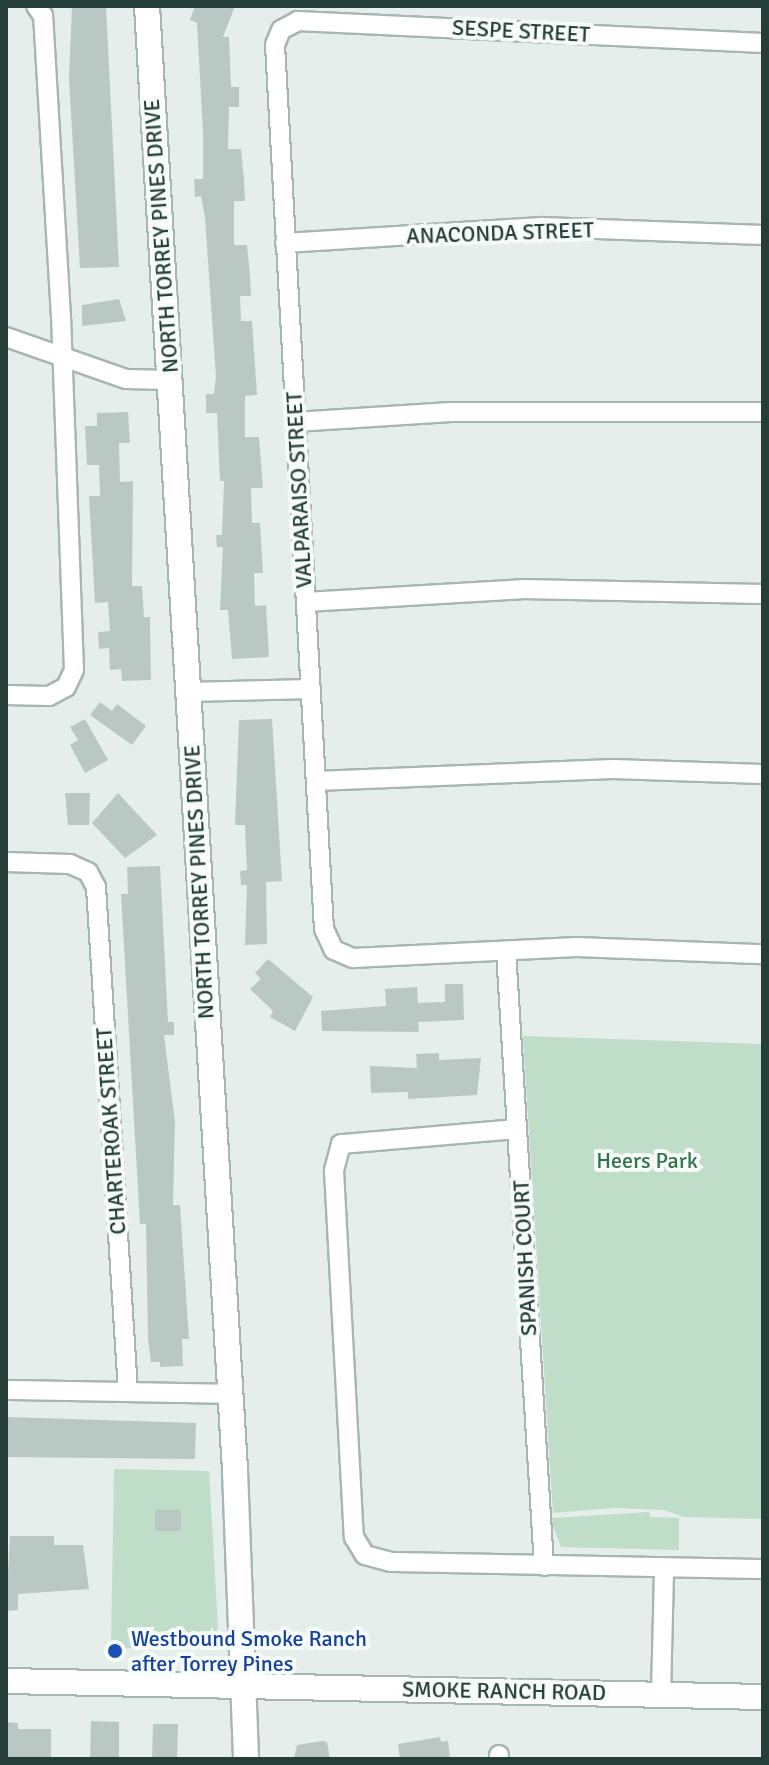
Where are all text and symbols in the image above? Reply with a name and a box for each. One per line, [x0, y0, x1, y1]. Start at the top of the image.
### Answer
street label: SESPE STREET [451, 14, 591, 48]
street label: NORTH TORREY PINES DRIVE [138, 98, 184, 374]
street label: ANACONDA STREET [406, 217, 594, 249]
street label: VALPARAISO STREET [281, 391, 317, 589]
street label: NORTH TORREY PINES DRIVE [179, 744, 219, 1020]
street label: CHARTEROAK STREET [91, 1027, 131, 1235]
park label: Heers Park [596, 1148, 698, 1174]
street label: SPANISH COURT [508, 1179, 542, 1337]
place label: Westbound Smoke Ranch after Torrey Pines [131, 1625, 367, 1676]
marker: Westbound Smoke Ranch after Torrey Pines [106, 1642, 124, 1660]
street label: SMOKE RANCH ROAD [402, 1676, 606, 1706]

